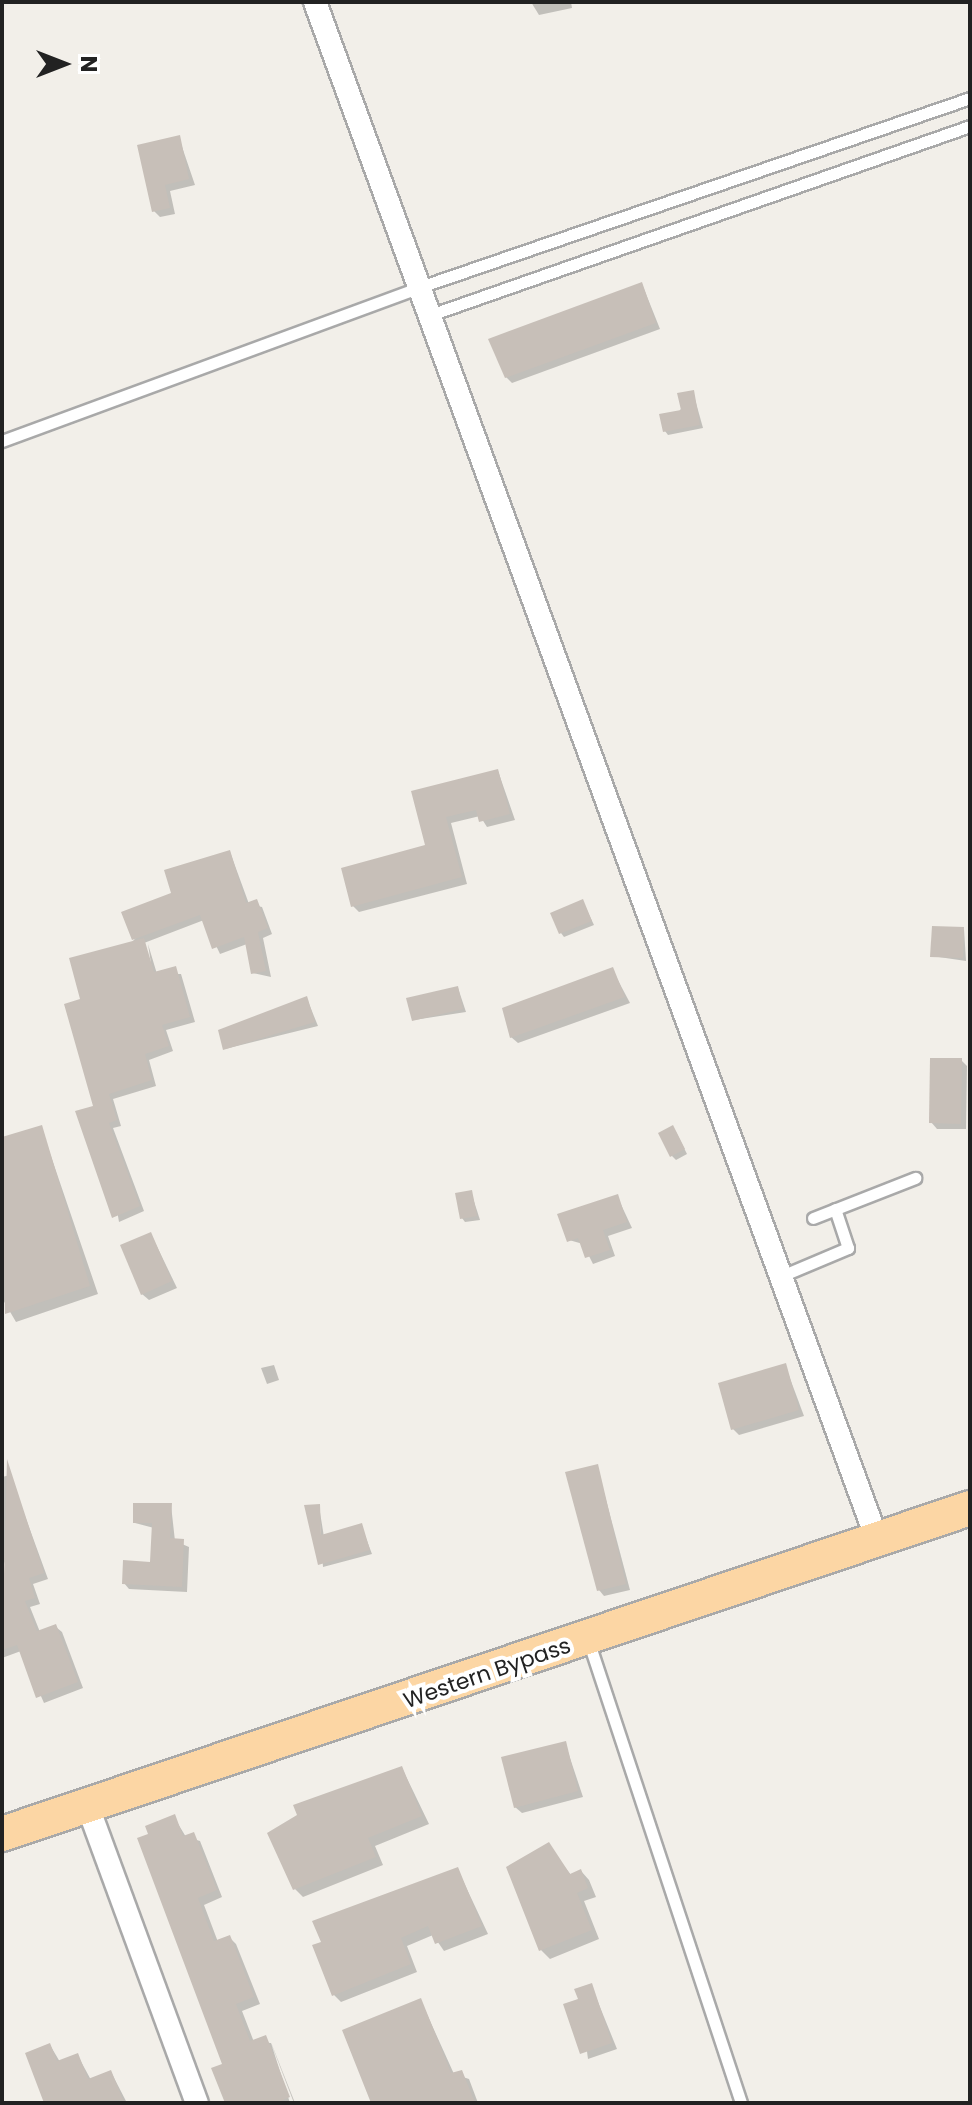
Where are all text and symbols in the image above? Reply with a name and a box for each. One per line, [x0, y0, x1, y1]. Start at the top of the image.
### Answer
north arrow [24, 24, 104, 104]
text: N [73, 56, 104, 72]
street label: Western Bypass [400, 1632, 574, 1714]

